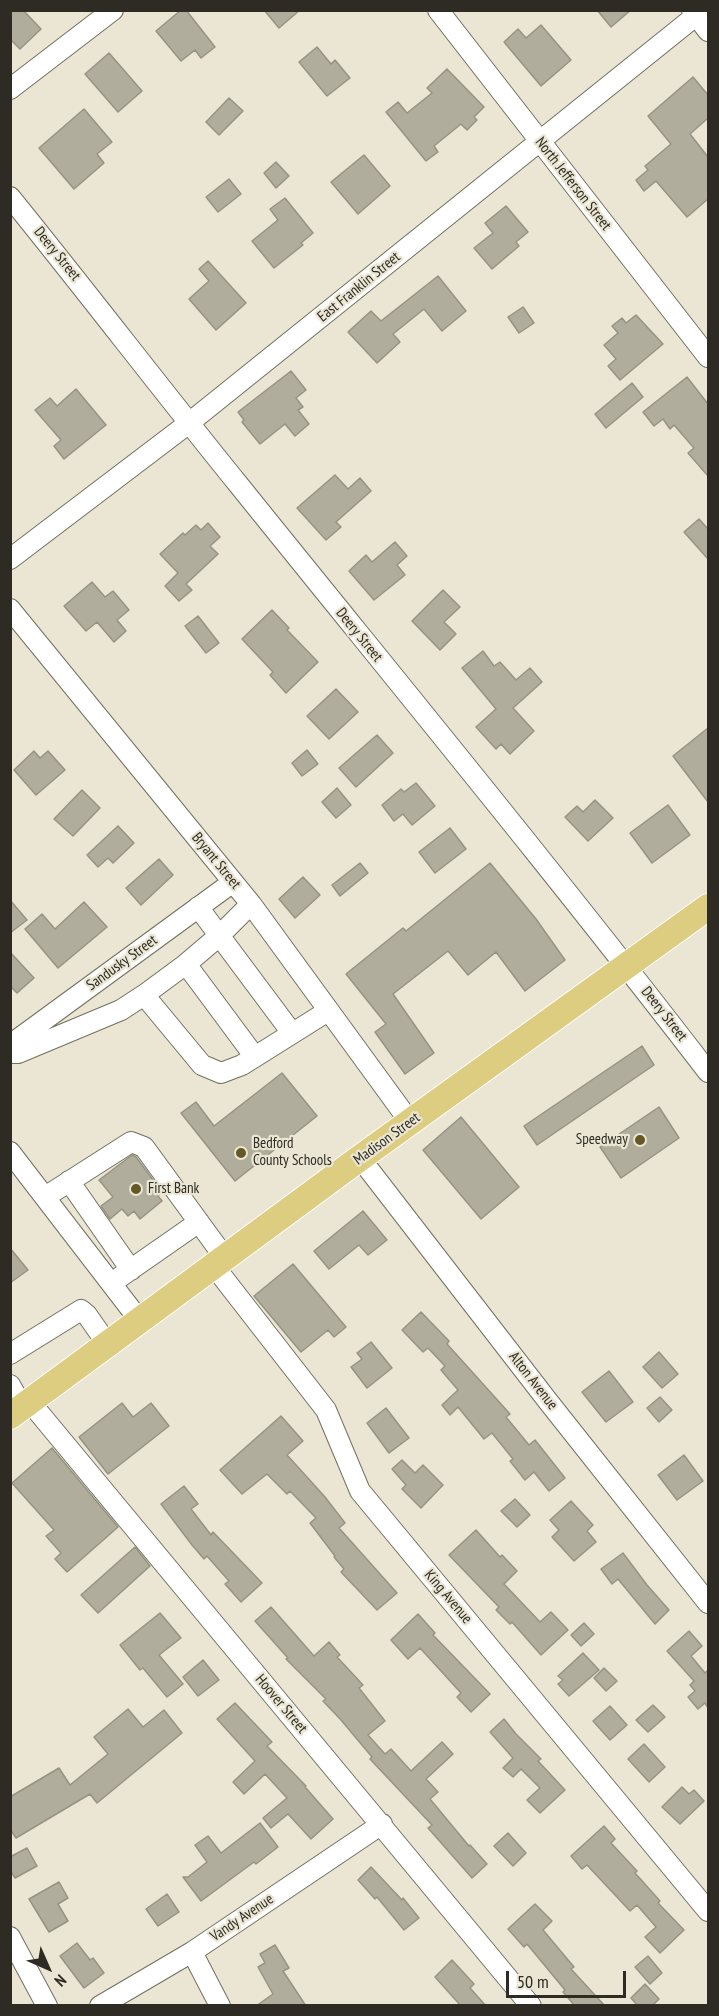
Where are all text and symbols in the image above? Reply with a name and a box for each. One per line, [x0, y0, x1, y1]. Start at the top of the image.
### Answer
street label: North Jefferson Street [531, 134, 615, 234]
street label: Deery Street [30, 223, 84, 285]
street label: East Franklin Street [314, 248, 404, 326]
street label: Deery Street [332, 604, 386, 666]
street label: Bryant Street [188, 829, 244, 893]
street label: Sandusky Street [83, 931, 161, 995]
street label: Deery Street [637, 983, 691, 1045]
street label: Madison Street [350, 1109, 424, 1169]
place label: Speedway [576, 1131, 628, 1149]
marker: Speedway [633, 1133, 647, 1147]
place label: Bedford County Schools [253, 1135, 332, 1170]
marker: Bedford County Schools [234, 1146, 248, 1160]
place label: First Bank [148, 1180, 199, 1198]
marker: First Bank [129, 1182, 143, 1196]
street label: Alton Avenue [505, 1348, 561, 1414]
street label: King Avenue [420, 1566, 476, 1628]
street label: Hoover Street [251, 1671, 311, 1737]
street label: Vandy Avenue [207, 1890, 277, 1946]
north arrow [18, 1938, 78, 1998]
scale bar [509, 1959, 629, 1997]
text: 50 m [517, 1970, 549, 1993]
text: N [51, 1971, 71, 1991]

